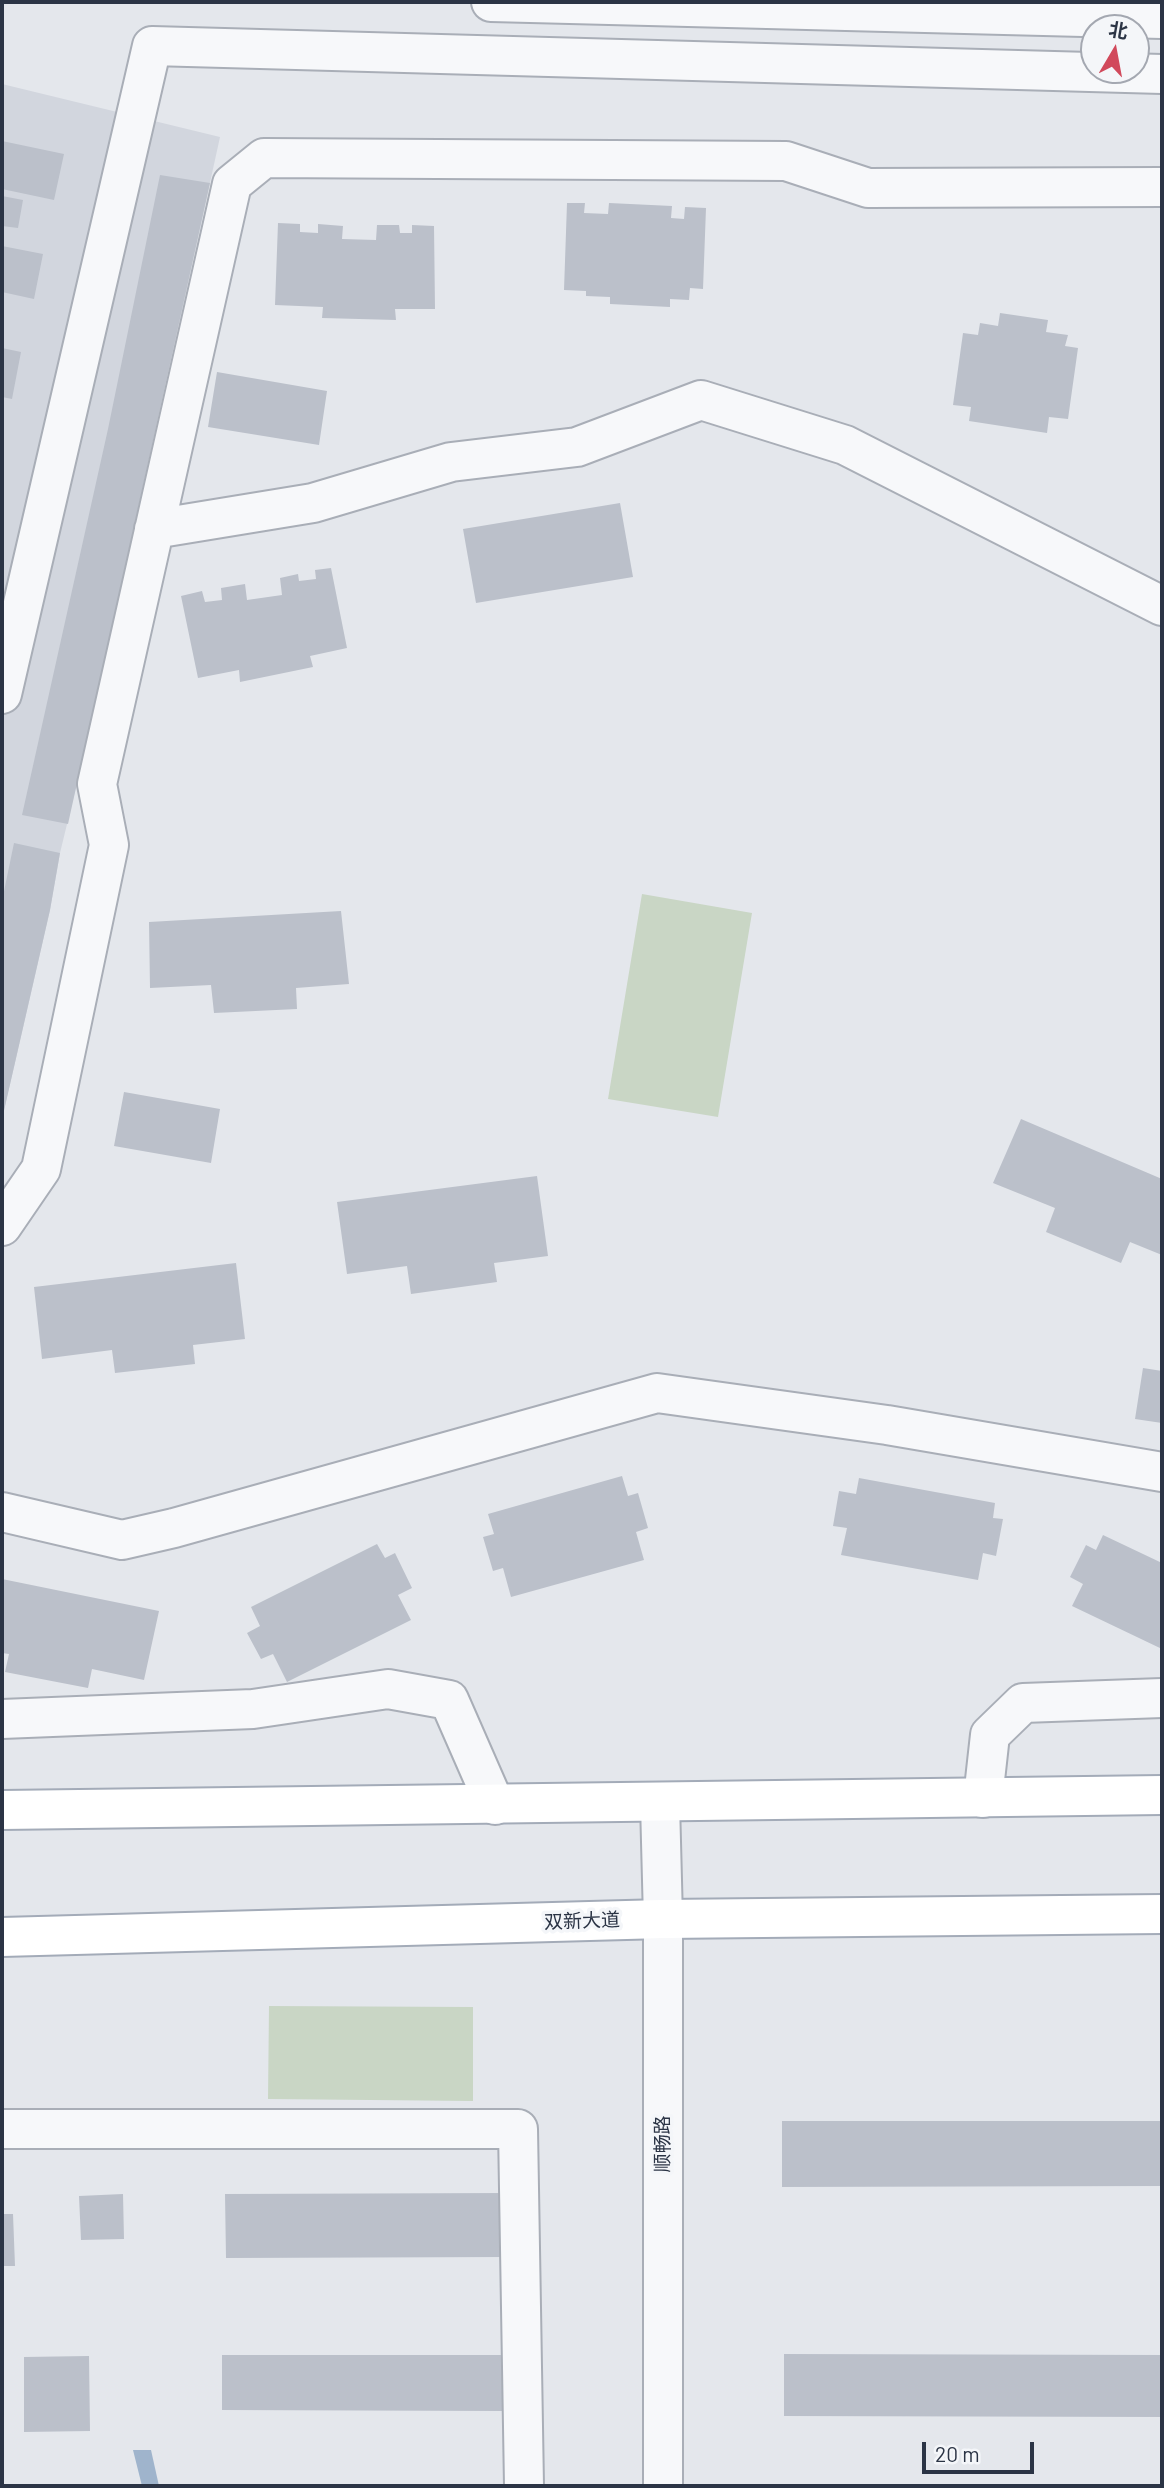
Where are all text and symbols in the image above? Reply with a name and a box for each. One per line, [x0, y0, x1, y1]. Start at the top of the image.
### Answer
north arrow [1080, 14, 1150, 84]
text: 北 [1107, 17, 1130, 43]
street label: 双新大道 [544, 1908, 620, 1934]
street label: 顺畅路 [652, 2116, 674, 2172]
scale bar [926, 2428, 1038, 2472]
text: 20 m [935, 2441, 980, 2466]

